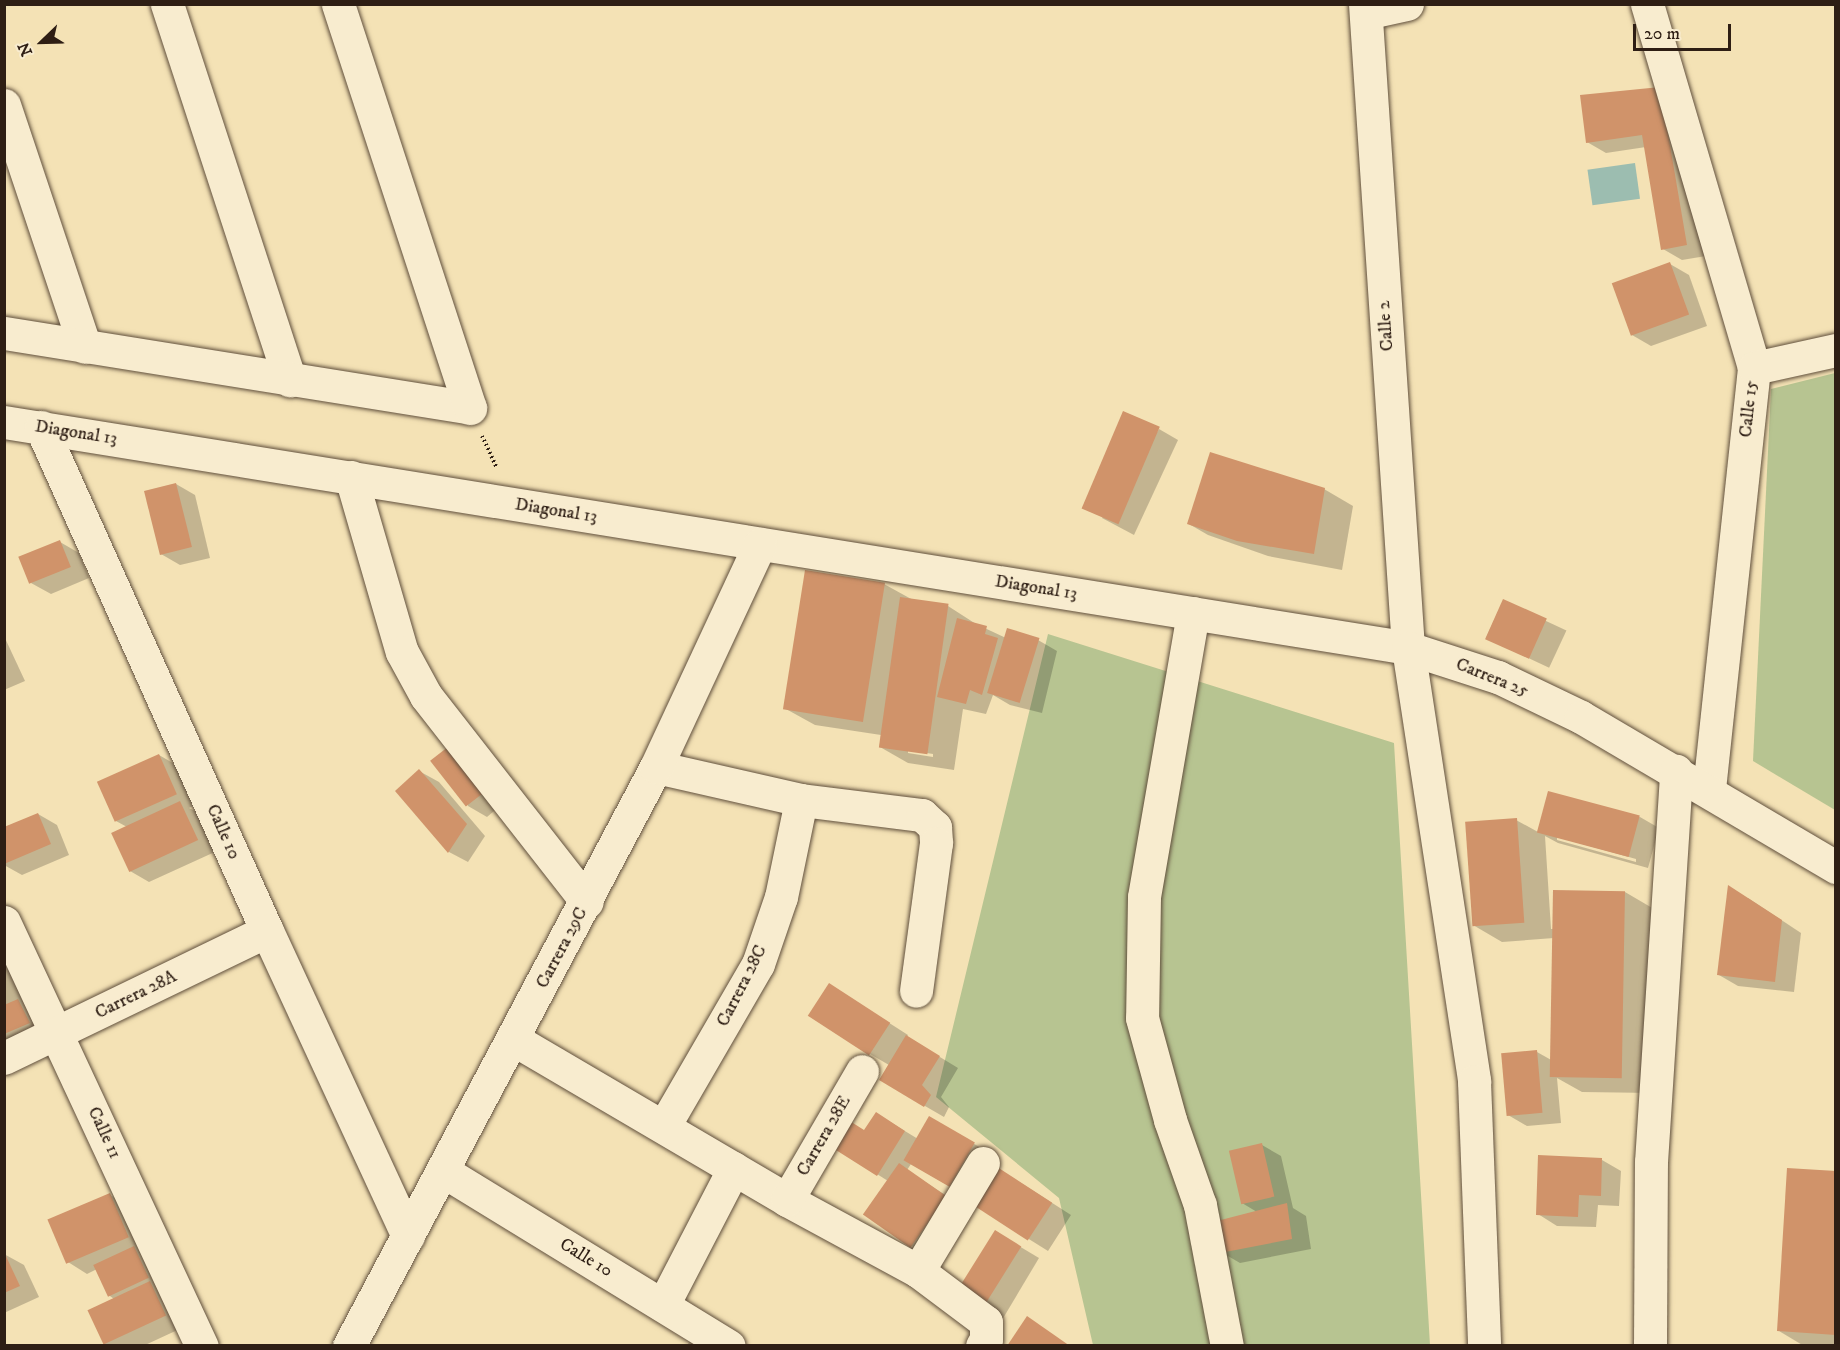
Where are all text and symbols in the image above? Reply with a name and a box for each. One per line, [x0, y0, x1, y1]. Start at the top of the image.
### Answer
north arrow [12, 12, 72, 72]
scale bar [1636, 12, 1734, 50]
text: 20 m [1644, 23, 1680, 45]
text: N [14, 39, 37, 59]
street label: Calle 2 [1373, 300, 1399, 352]
street label: Calle 15 [1735, 379, 1763, 439]
street label: Diagonal 13 [33, 416, 119, 450]
street label: Diagonal 13 [513, 494, 599, 528]
street label: Diagonal 13 [993, 571, 1079, 605]
street label: Carrera 25 [1453, 654, 1531, 702]
street label: Calle 10 [201, 801, 245, 863]
street label: Carrera 29C [532, 904, 592, 992]
street label: Carrera 28C [712, 942, 772, 1030]
street label: Carrera 28A [92, 966, 180, 1024]
street label: Carrera 28E [792, 1092, 856, 1180]
street label: Calle 11 [83, 1104, 125, 1162]
street label: Calle 10 [556, 1234, 616, 1282]

